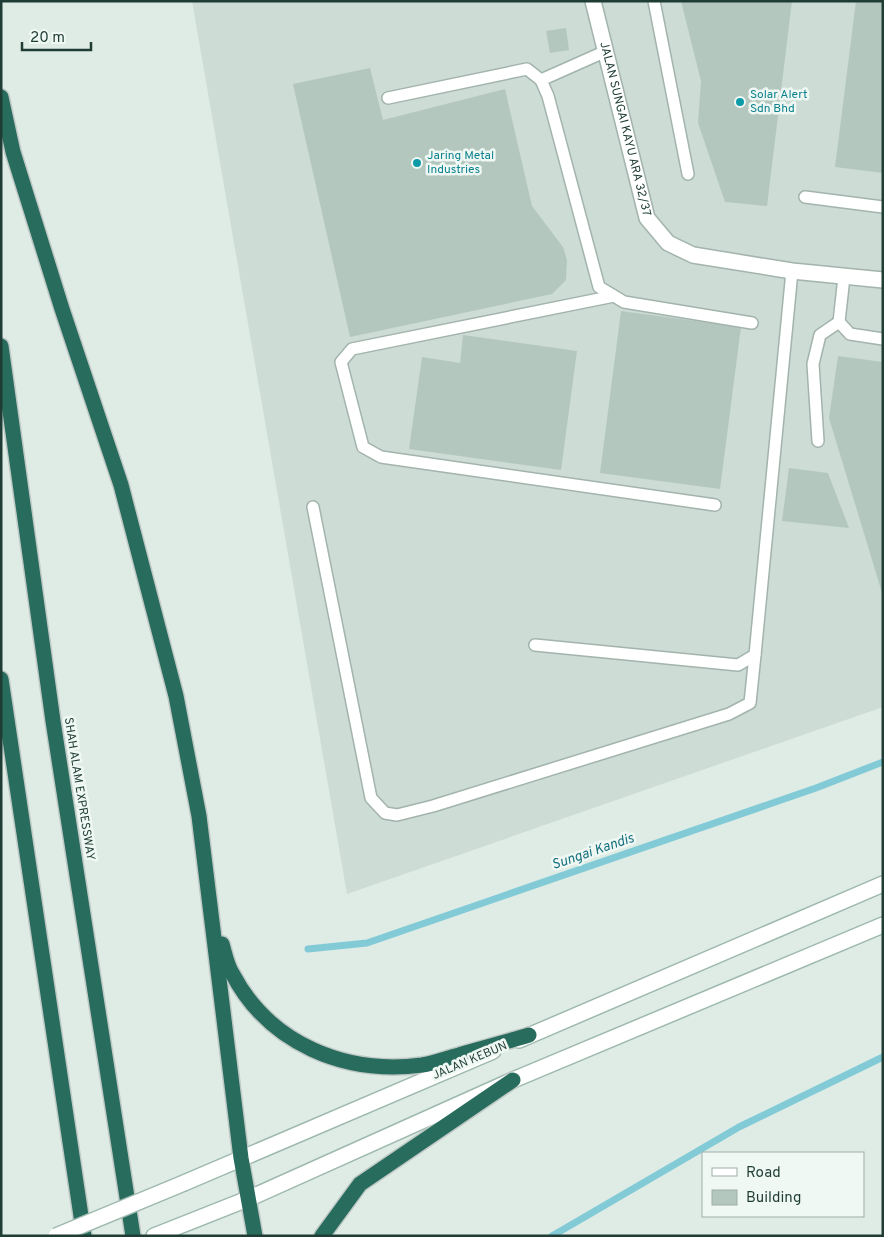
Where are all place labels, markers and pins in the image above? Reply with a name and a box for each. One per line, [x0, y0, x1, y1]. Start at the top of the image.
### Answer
place label: Solar Alert Sdn Bhd [750, 87, 808, 117]
marker: Solar Alert Sdn Bhd [734, 96, 746, 108]
place label: Jaring Metal Industries [427, 148, 494, 178]
marker: Jaring Metal Industries [411, 157, 423, 169]

